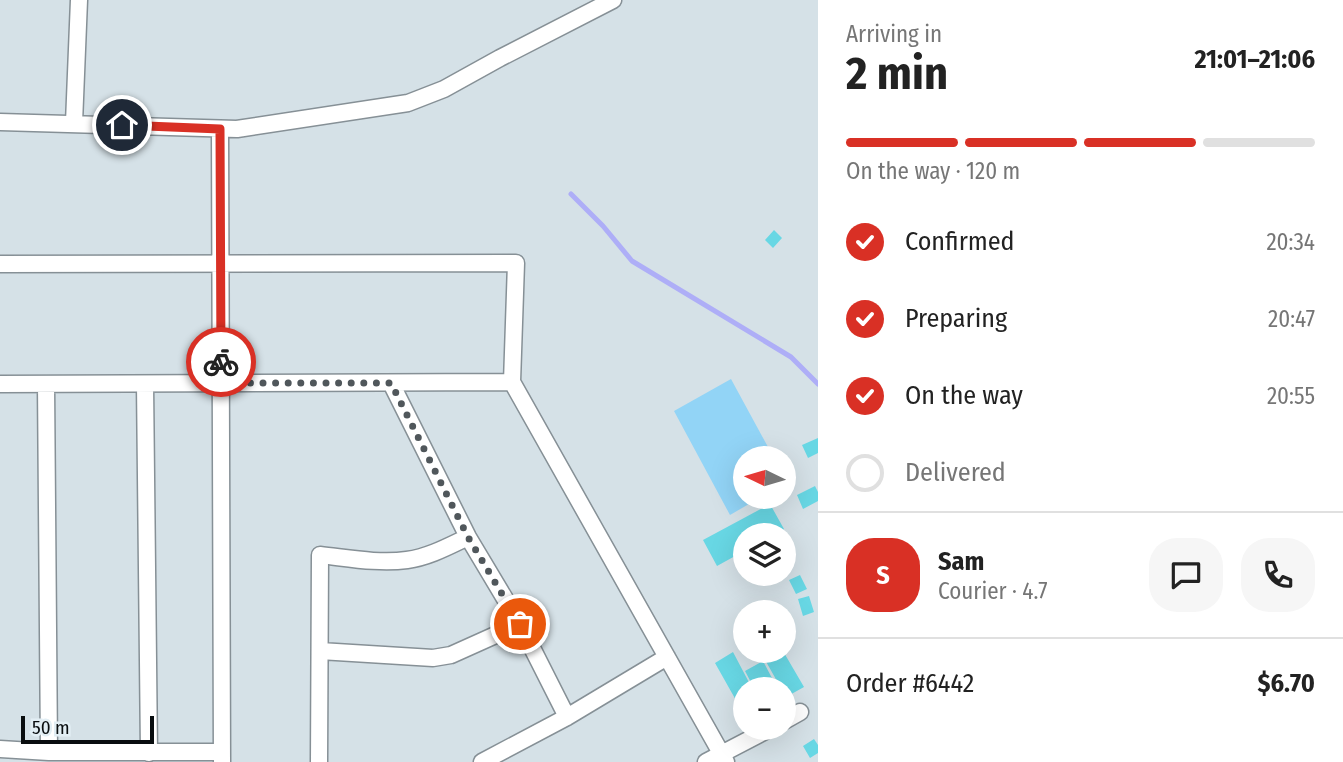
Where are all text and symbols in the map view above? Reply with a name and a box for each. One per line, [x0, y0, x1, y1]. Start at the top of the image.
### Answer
text: Arriving in [846, 20, 942, 48]
text: 21:01–21:06 [1194, 44, 1315, 75]
text: 2 min [846, 46, 948, 101]
pin [92, 95, 152, 155]
icon: home [103, 106, 141, 144]
text: On the way · 120 m [846, 157, 1020, 185]
icon: check [846, 223, 884, 261]
text: Confirmed [905, 226, 1015, 257]
text: 20:34 [1266, 228, 1315, 256]
icon: check [846, 300, 884, 338]
text: Preparing [905, 303, 1007, 334]
text: 20:47 [1268, 305, 1315, 333]
courier [186, 327, 256, 397]
icon: bike [202, 343, 240, 381]
icon: check [846, 377, 884, 415]
text: On the way [905, 380, 1023, 411]
text: 20:55 [1267, 382, 1315, 410]
north arrow [733, 446, 796, 509]
map controls [733, 446, 796, 740]
text: Delivered [905, 457, 1006, 488]
button: layers [733, 523, 796, 586]
button: chat [1149, 538, 1223, 612]
button: phone [1241, 538, 1315, 612]
text: Sam [938, 546, 984, 577]
text: S [876, 560, 890, 591]
text: Courier · 4.7 [938, 577, 1048, 605]
pin [490, 594, 550, 654]
button: + [733, 600, 796, 663]
icon: bag [501, 605, 539, 643]
text: Order #6442 [846, 668, 974, 699]
text: $6.70 [1257, 668, 1315, 699]
button: − [733, 677, 796, 740]
scale bar [21, 713, 154, 745]
text: 50 m [32, 716, 70, 739]

